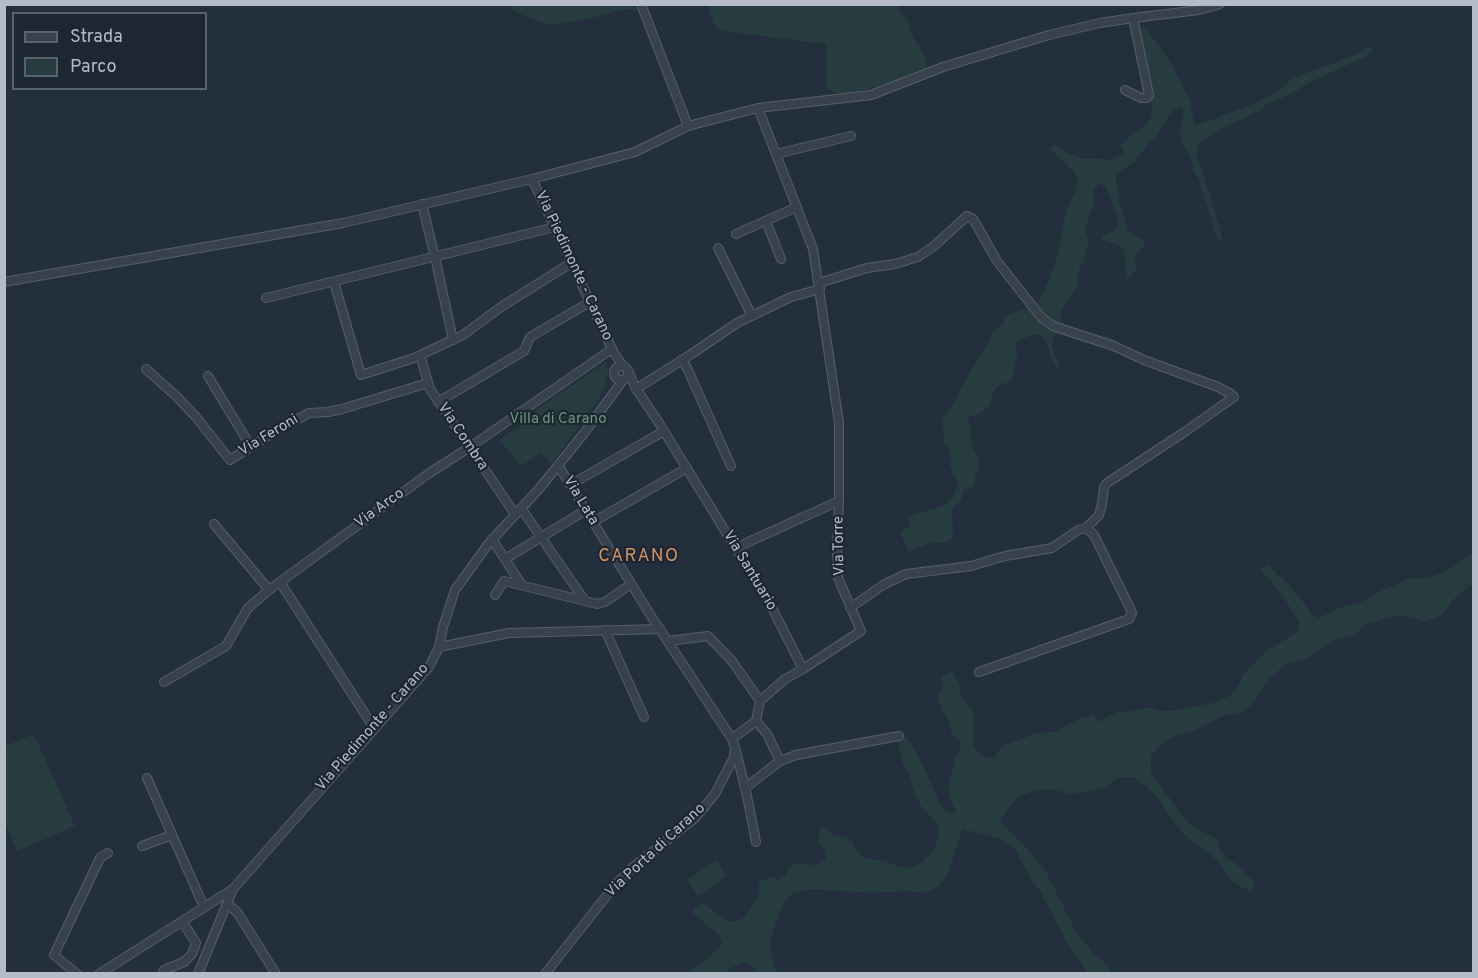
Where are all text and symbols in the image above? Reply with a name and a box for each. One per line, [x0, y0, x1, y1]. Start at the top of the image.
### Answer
legend [12, 12, 207, 90]
text: Strada [70, 26, 123, 49]
text: Parco [70, 56, 116, 79]
street label: Via Piedimonte - Carano [530, 188, 616, 344]
street label: Via Combra [433, 400, 491, 474]
street label: Via Feroni [236, 411, 302, 461]
park label: Villa di Carano [509, 411, 607, 429]
street label: Via Lata [558, 473, 602, 529]
street label: Via Arco [352, 485, 408, 533]
street label: Via Torre [830, 516, 850, 576]
street label: Via Santuario [718, 528, 780, 614]
district label: CARANO [598, 546, 680, 568]
street label: Via Piedimonte - Carano [313, 660, 433, 796]
street label: Via Porta di Carano [602, 800, 710, 902]

